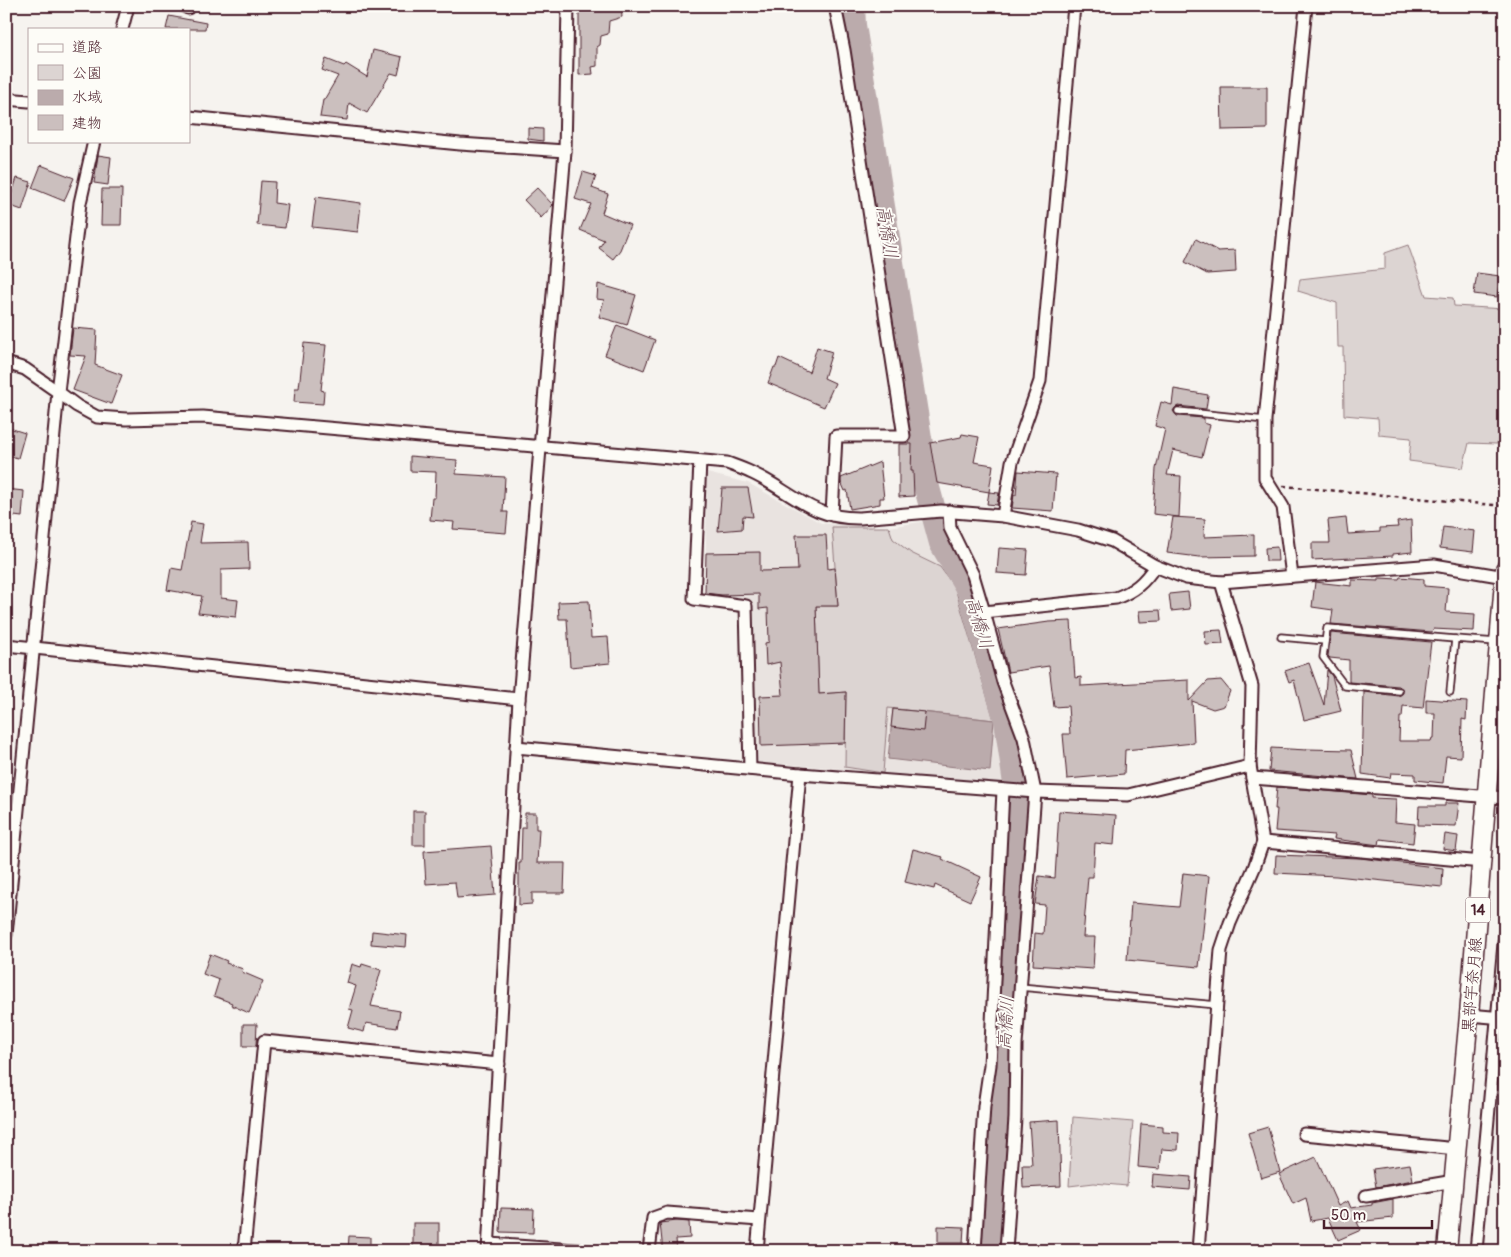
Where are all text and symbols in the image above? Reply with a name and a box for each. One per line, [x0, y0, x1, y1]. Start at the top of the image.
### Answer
legend [28, 28, 190, 142]
text: 道路 [72, 38, 102, 57]
text: 公園 [72, 64, 102, 83]
text: 水域 [72, 88, 102, 107]
text: 建物 [72, 114, 102, 133]
water label: 高橋川 [871, 204, 903, 260]
water label: 高橋川 [960, 594, 998, 652]
road number: 14 [1466, 898, 1490, 922]
street label: 黒部宇奈月線 [1458, 936, 1486, 1034]
water label: 高橋川 [993, 995, 1019, 1051]
scale bar [1324, 1197, 1431, 1229]
text: 50 m [1331, 1206, 1366, 1225]

